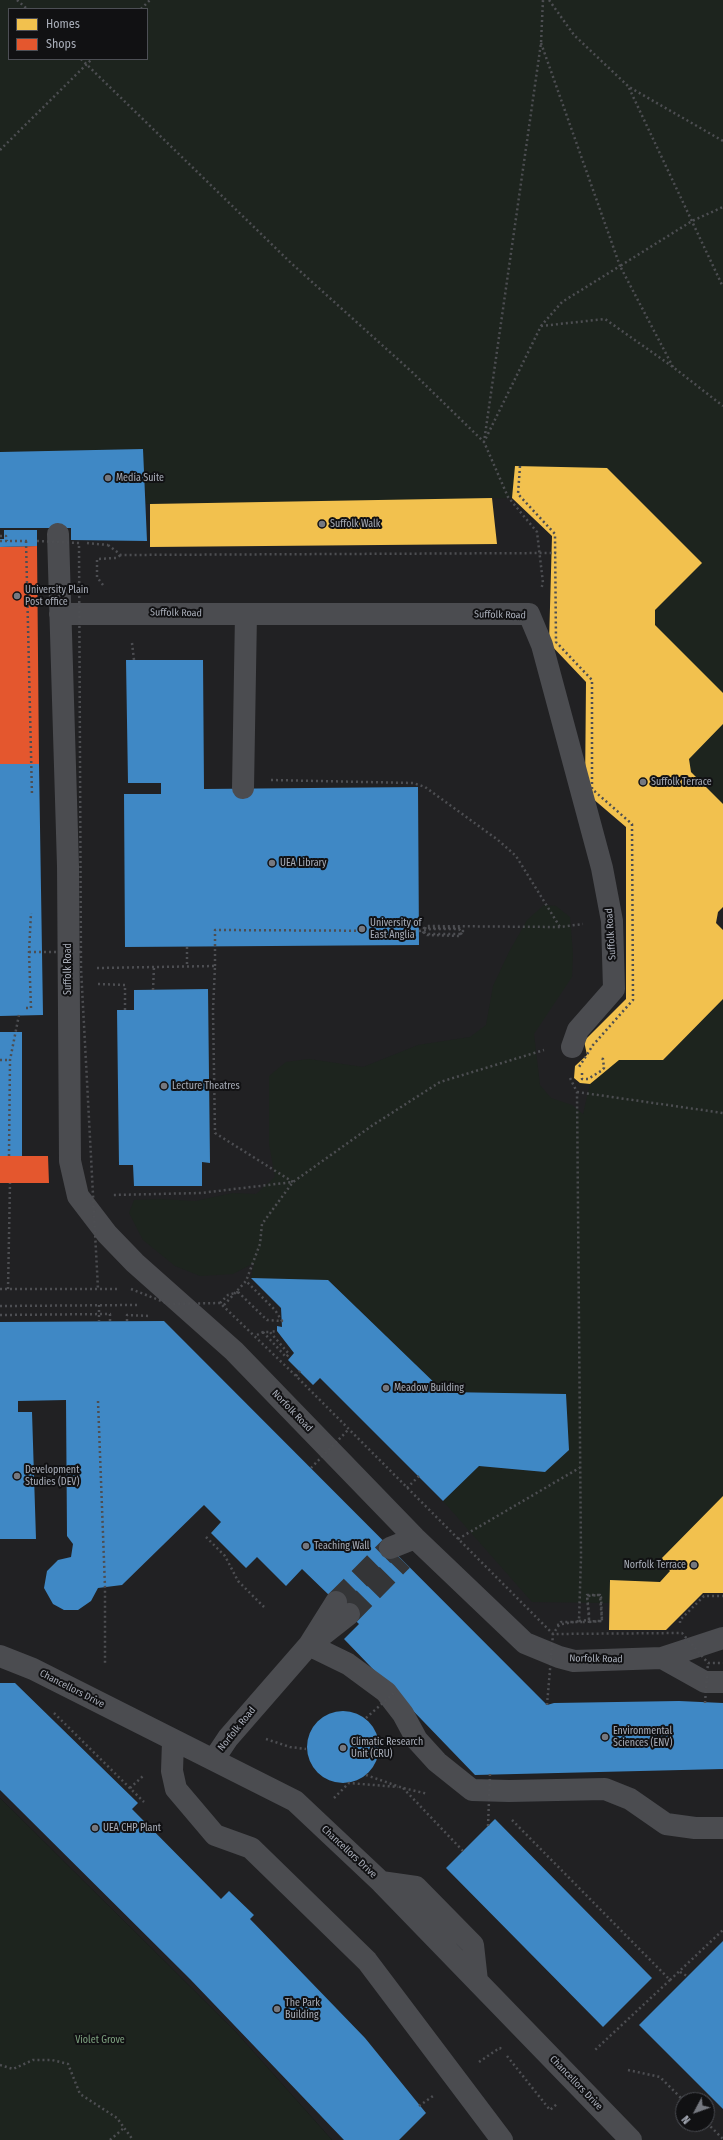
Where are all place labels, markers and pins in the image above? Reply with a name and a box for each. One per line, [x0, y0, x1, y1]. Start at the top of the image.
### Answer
place label: Media Suite [116, 472, 164, 484]
marker: Media Suite [103, 473, 113, 483]
place label: Suffolk Walk [330, 518, 380, 530]
marker: Suffolk Walk [317, 519, 327, 529]
place label: University Plain Post office [25, 584, 89, 608]
marker: University Plain Post office [12, 591, 22, 601]
place label: Suffolk Terrace [651, 776, 712, 788]
marker: Suffolk Terrace [638, 777, 648, 787]
place label: UEA Library [280, 857, 326, 869]
marker: UEA Library [267, 858, 277, 868]
place label: University of East Anglia [370, 917, 422, 940]
marker: University of East Anglia [357, 924, 367, 934]
place label: Lecture Theatres [172, 1080, 240, 1092]
marker: Lecture Theatres [159, 1081, 169, 1091]
place label: Meadow Building [394, 1382, 464, 1394]
marker: Meadow Building [381, 1383, 391, 1393]
place label: Development Studies (DEV) [25, 1464, 79, 1488]
marker: Development Studies (DEV) [12, 1471, 22, 1481]
place label: Teaching Wall [314, 1540, 369, 1552]
marker: Teaching Wall [301, 1541, 311, 1551]
place label: Norfolk Terrace [624, 1559, 686, 1571]
marker: Norfolk Terrace [689, 1560, 699, 1570]
place label: Environmental Sciences (ENV) [613, 1725, 672, 1748]
marker: Environmental Sciences (ENV) [600, 1732, 610, 1742]
place label: Climatic Research Unit (CRU) [351, 1736, 423, 1760]
marker: Climatic Research Unit (CRU) [338, 1743, 348, 1753]
place label: UEA CHP Plant [103, 1822, 161, 1834]
marker: UEA CHP Plant [90, 1823, 100, 1833]
place label: The Park Building [285, 1997, 320, 2020]
marker: The Park Building [272, 2004, 282, 2014]

